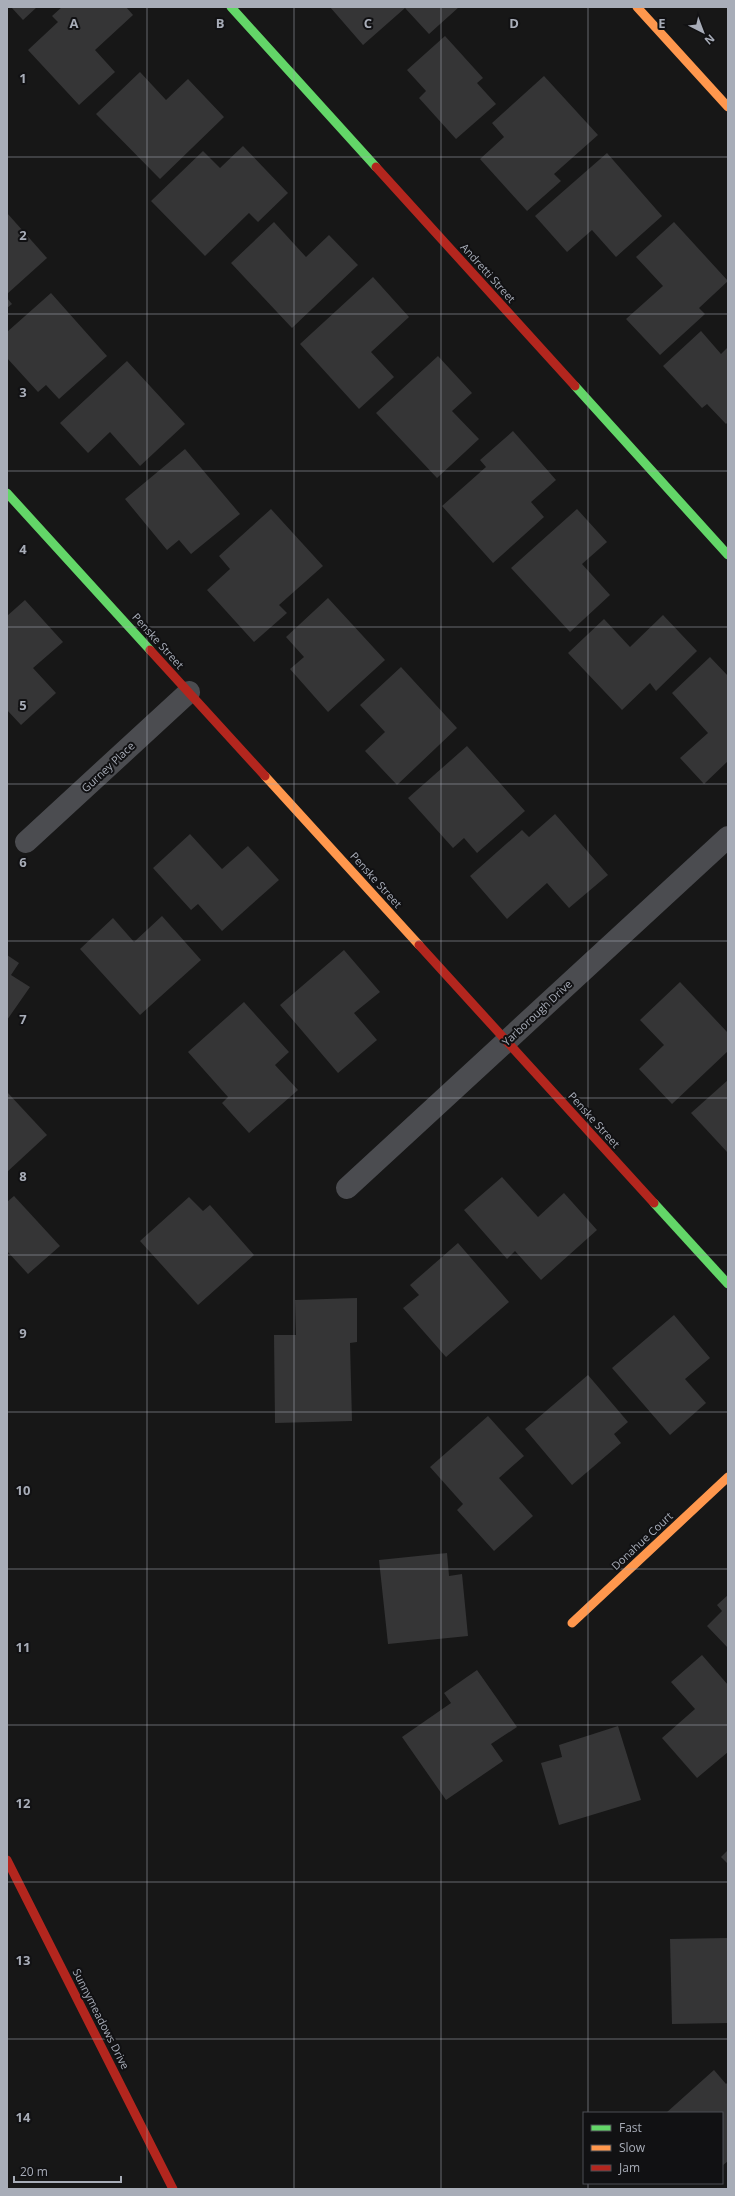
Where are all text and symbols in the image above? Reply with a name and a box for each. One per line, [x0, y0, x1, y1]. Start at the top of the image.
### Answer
north arrow [683, 12, 723, 52]
text: A [70, 14, 79, 32]
text: B [216, 14, 225, 32]
text: C [364, 14, 372, 32]
text: D [509, 14, 519, 32]
text: E [658, 14, 666, 32]
text: N [702, 31, 718, 48]
text: 1 [19, 69, 27, 87]
text: 2 [19, 226, 27, 244]
street label: Andretti Street [458, 240, 519, 306]
text: 3 [19, 383, 27, 401]
text: 4 [19, 540, 27, 558]
street label: Penske Street [129, 610, 188, 672]
text: 5 [19, 696, 27, 714]
street label: Gurney Place [78, 738, 137, 795]
street label: Penske Street [347, 849, 406, 911]
text: 6 [19, 853, 27, 871]
street label: Yarborough Drive [498, 976, 575, 1049]
text: 7 [19, 1010, 27, 1028]
street label: Penske Street [565, 1089, 624, 1151]
text: 8 [19, 1167, 27, 1185]
text: 9 [19, 1324, 27, 1342]
text: 10 [16, 1481, 30, 1499]
street label: Donahue Court [608, 1508, 676, 1573]
text: 11 [16, 1638, 30, 1656]
text: 12 [16, 1794, 31, 1812]
text: 13 [16, 1951, 30, 1969]
street label: Sunnymeadows Drive [70, 1966, 133, 2072]
text: 14 [16, 2108, 31, 2126]
legend [583, 2112, 723, 2184]
text: Fast [619, 2119, 642, 2136]
text: Slow [619, 2139, 646, 2156]
scale bar [14, 2158, 121, 2184]
text: Jam [618, 2159, 640, 2176]
text: 20 m [20, 2163, 48, 2180]

